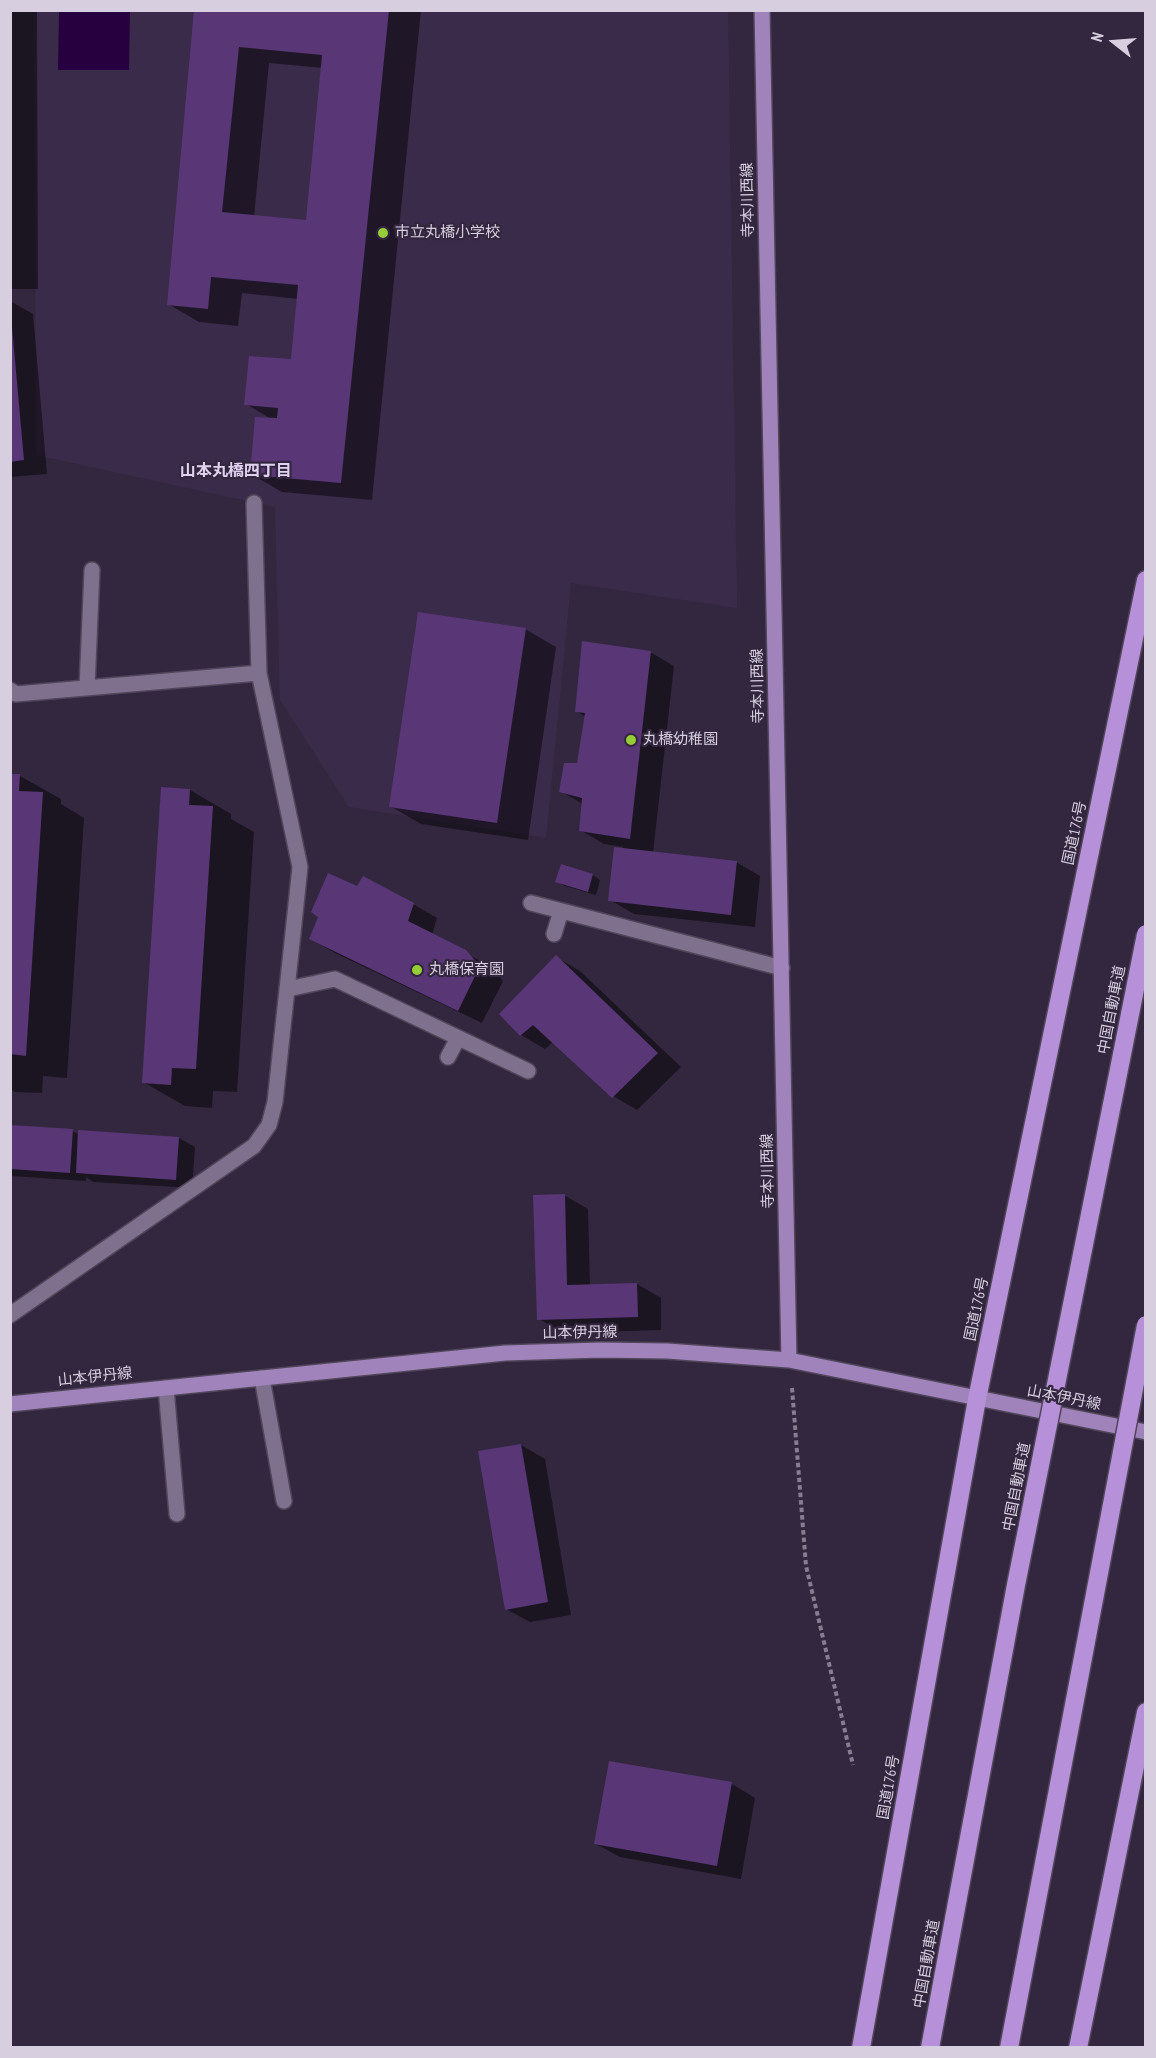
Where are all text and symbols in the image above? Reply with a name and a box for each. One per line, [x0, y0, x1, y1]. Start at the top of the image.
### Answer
north arrow [1084, 12, 1144, 72]
text: N [1086, 30, 1108, 44]
street label: 寺本川西線 [738, 162, 758, 238]
place label: 市立丸橋小学校 [395, 224, 500, 242]
marker: 市立丸橋小学校 [376, 226, 390, 240]
district label: 山本丸橋四丁目 [180, 461, 292, 481]
street label: 寺本川西線 [748, 648, 768, 724]
place label: 丸橋幼稚園 [643, 731, 718, 749]
marker: 丸橋幼稚園 [624, 733, 638, 747]
street label: 国道176号 [1059, 799, 1091, 867]
place label: 丸橋保育園 [429, 961, 504, 979]
marker: 丸橋保育園 [410, 963, 424, 977]
street label: 中国自動車道 [1095, 964, 1129, 1056]
street label: 寺本川西線 [758, 1133, 778, 1209]
street label: 国道176号 [961, 1275, 993, 1343]
street label: 山本伊丹線 [542, 1323, 618, 1343]
street label: 山本伊丹線 [57, 1364, 133, 1390]
street label: 山本伊丹線 [1025, 1382, 1103, 1414]
street label: 中国自動車道 [1000, 1441, 1034, 1533]
street label: 国道176号 [874, 1753, 904, 1821]
street label: 中国自動車道 [910, 1918, 944, 2010]

